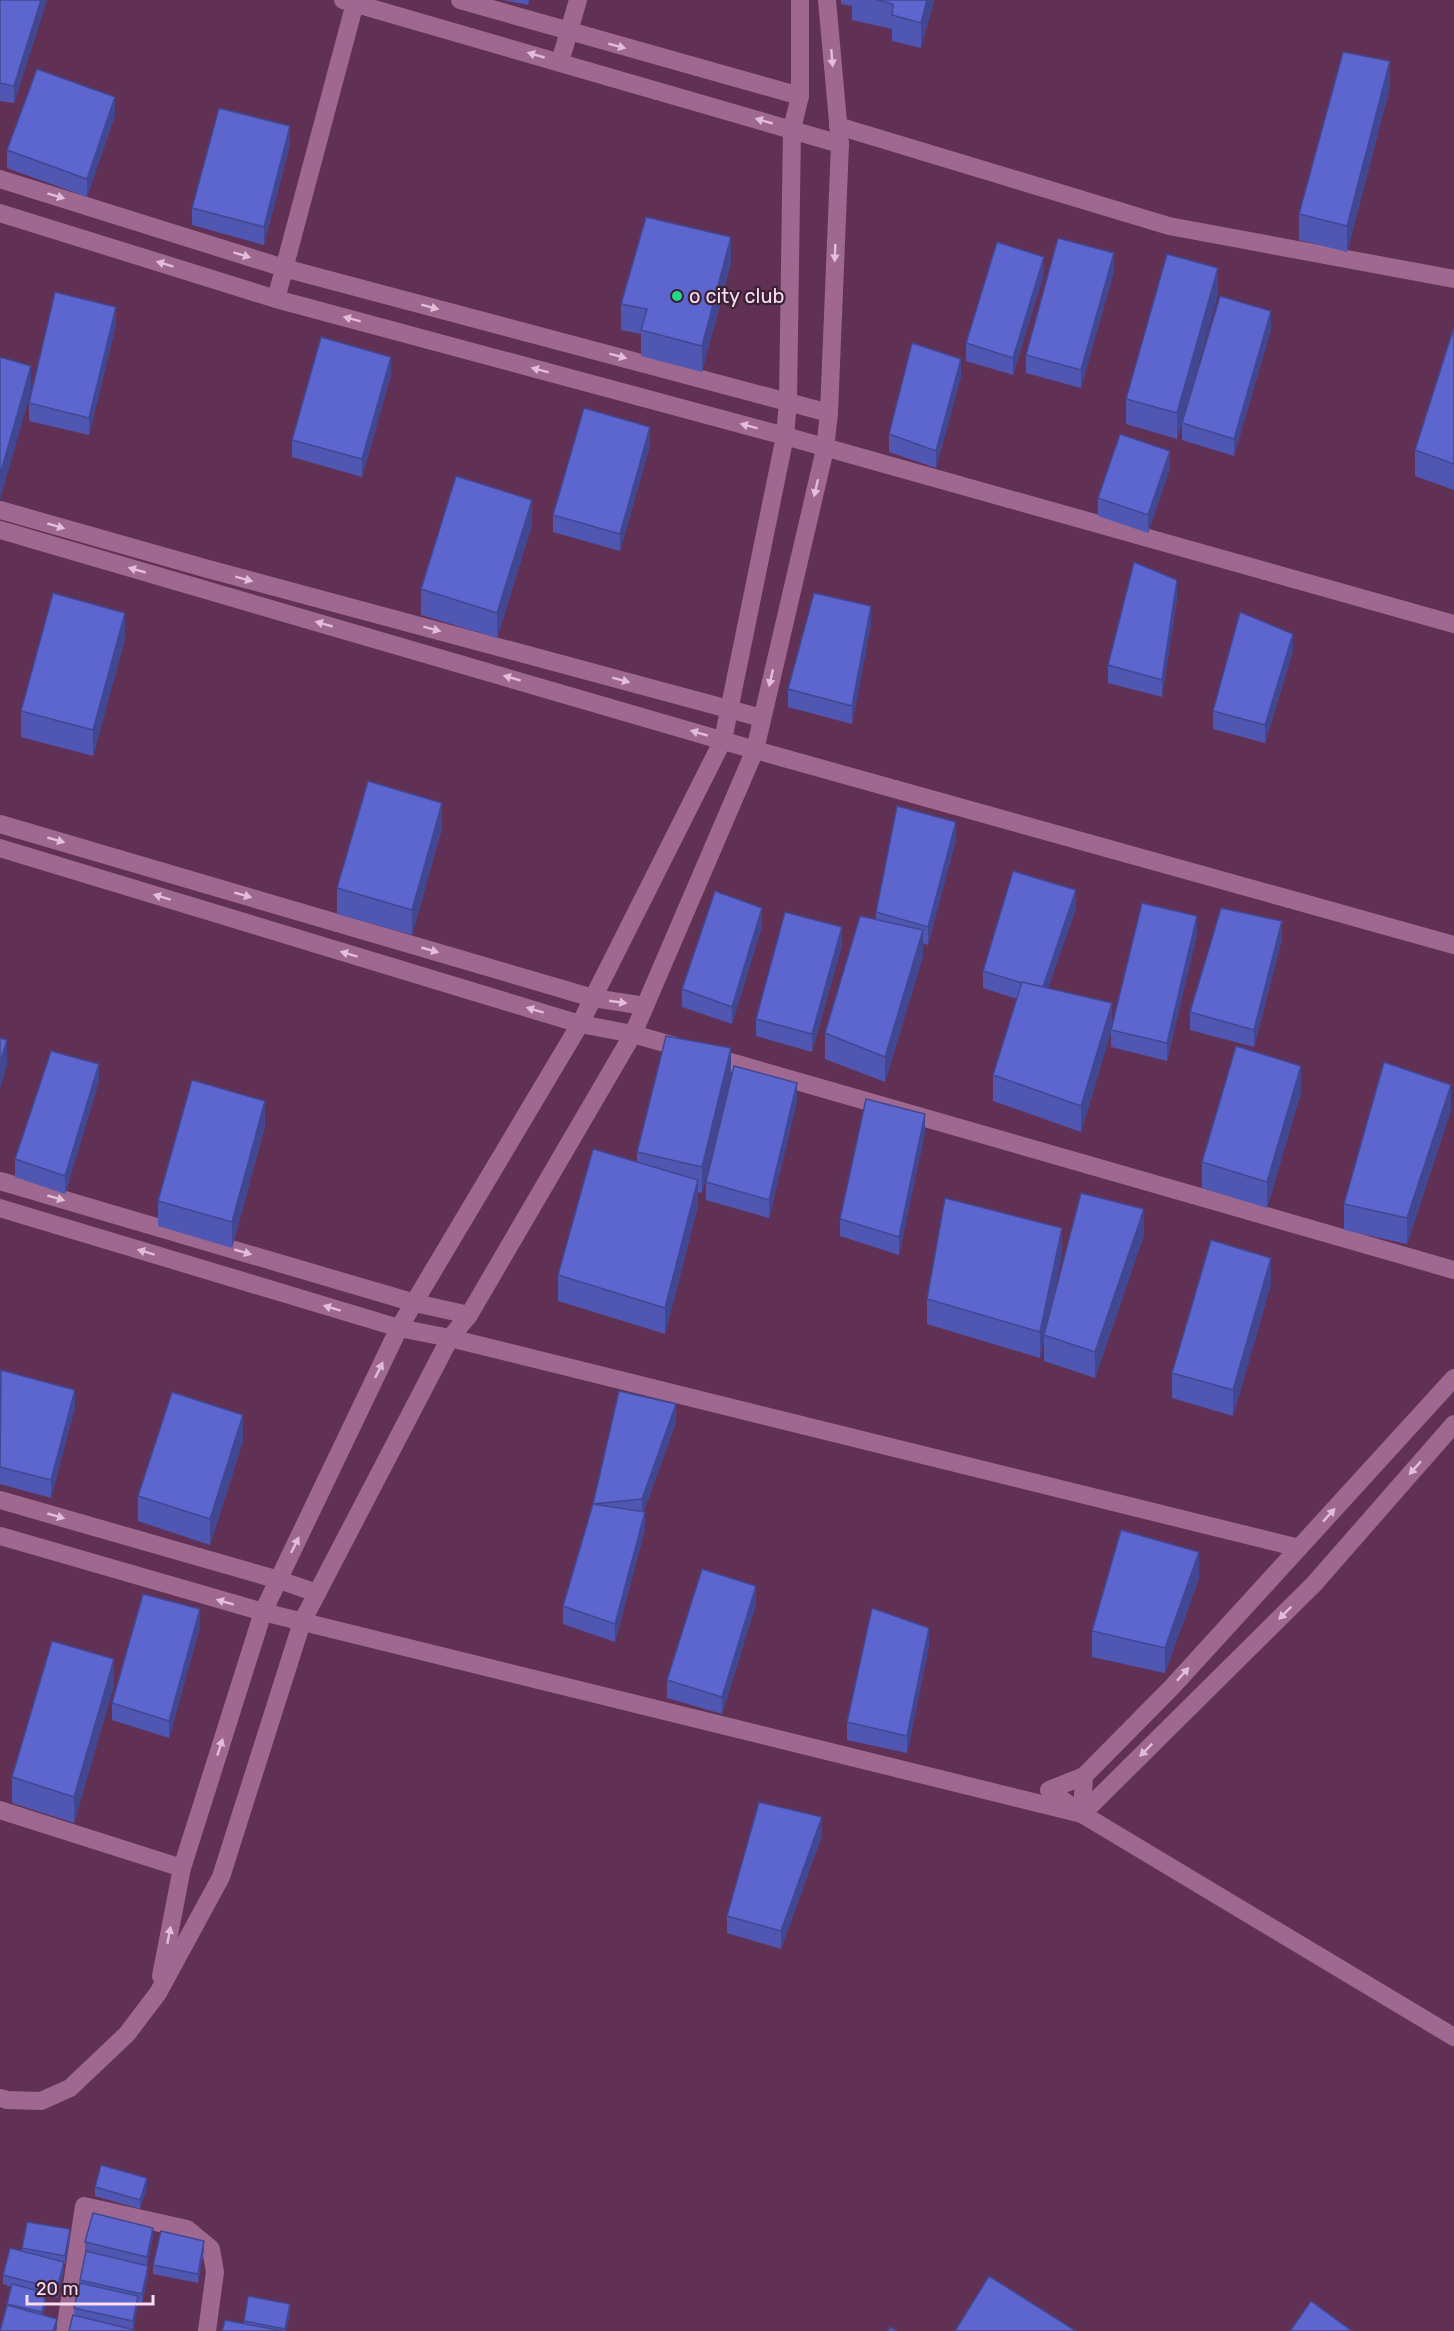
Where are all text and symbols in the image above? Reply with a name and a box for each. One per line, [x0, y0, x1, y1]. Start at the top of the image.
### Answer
one-way arrow [608, 41, 626, 51]
one-way arrow [827, 49, 837, 68]
one-way arrow [527, 50, 545, 59]
one-way arrow [754, 115, 773, 125]
one-way arrow [47, 192, 65, 201]
one-way arrow [831, 243, 840, 262]
one-way arrow [233, 251, 251, 260]
one-way arrow [156, 259, 174, 268]
place label: o city club [689, 284, 784, 308]
marker: o city club [670, 289, 684, 303]
one-way arrow [421, 302, 439, 312]
one-way arrow [343, 314, 361, 324]
one-way arrow [609, 352, 627, 362]
one-way arrow [531, 365, 549, 374]
one-way arrow [739, 421, 758, 431]
one-way arrow [810, 479, 820, 498]
one-way arrow [47, 522, 65, 531]
one-way arrow [128, 565, 146, 574]
one-way arrow [235, 575, 253, 584]
one-way arrow [315, 619, 333, 628]
one-way arrow [423, 625, 441, 635]
one-way arrow [766, 669, 776, 688]
one-way arrow [503, 673, 521, 682]
one-way arrow [612, 676, 630, 685]
one-way arrow [690, 728, 708, 737]
one-way arrow [47, 836, 65, 845]
one-way arrow [234, 891, 252, 900]
one-way arrow [153, 892, 171, 901]
one-way arrow [421, 946, 439, 955]
one-way arrow [340, 949, 358, 958]
one-way arrow [609, 997, 628, 1006]
one-way arrow [526, 1005, 544, 1014]
one-way arrow [47, 1193, 65, 1203]
one-way arrow [136, 1247, 154, 1256]
one-way arrow [234, 1248, 252, 1257]
one-way arrow [323, 1303, 341, 1312]
one-way arrow [375, 1361, 384, 1378]
one-way arrow [1409, 1460, 1422, 1476]
one-way arrow [1322, 1508, 1335, 1523]
one-way arrow [47, 1512, 65, 1521]
one-way arrow [290, 1537, 300, 1554]
one-way arrow [216, 1596, 234, 1606]
one-way arrow [1278, 1606, 1292, 1620]
one-way arrow [1176, 1667, 1189, 1682]
one-way arrow [216, 1738, 225, 1756]
one-way arrow [1140, 1743, 1154, 1757]
one-way arrow [165, 1926, 174, 1945]
scale bar [27, 2268, 153, 2306]
text: 20 m [36, 2278, 78, 2300]

